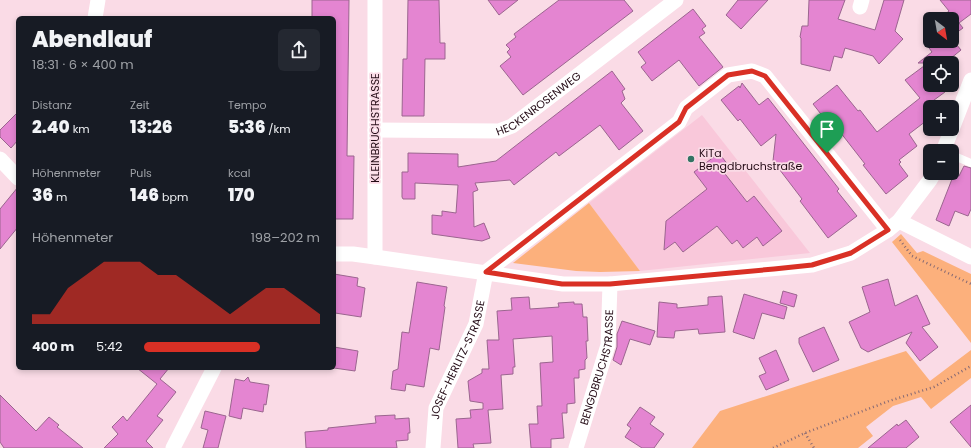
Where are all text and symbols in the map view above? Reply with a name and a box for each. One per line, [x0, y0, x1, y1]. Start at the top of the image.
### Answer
north arrow [923, 12, 959, 48]
map controls [923, 12, 959, 180]
text: Abendlauf [32, 24, 152, 55]
button: share [278, 29, 320, 71]
text: 18:31 · 6 × 400 m [32, 55, 134, 74]
button: locate [923, 56, 959, 92]
street label: HECKENROSENWEG [493, 68, 585, 140]
street label: KLEINBRUCHSTRASSE [367, 73, 383, 183]
text: Distanz [32, 97, 72, 113]
text: Zeit [130, 97, 149, 113]
text: Tempo [228, 97, 267, 113]
button: + [923, 100, 959, 136]
pin [810, 112, 844, 153]
text: 2.40 [32, 115, 70, 139]
text: 13:26 [130, 115, 173, 139]
text: 5:36 [228, 115, 265, 139]
icon: arrive [816, 118, 838, 140]
text: km [70, 121, 90, 137]
text: /km [265, 121, 291, 137]
button: − [923, 144, 959, 180]
place label: KiTa Bengdbruchstraße [699, 145, 803, 174]
marker: KiTa Bengdbruchstraße [686, 154, 696, 164]
text: Höhenmeter [32, 165, 101, 181]
text: Puls [130, 165, 152, 181]
text: kcal [228, 165, 250, 181]
text: 36 [32, 183, 53, 207]
text: 146 [130, 183, 159, 207]
text: 170 [228, 183, 255, 207]
text: m [53, 189, 67, 205]
text: bpm [159, 189, 188, 205]
text: Höhenmeter [32, 228, 113, 247]
text: 198–202 m [251, 228, 320, 247]
street label: JOSEF-HERLITZ-STRASSE [427, 299, 488, 420]
street label: BENGDBRUCHSTRASSE [576, 309, 617, 427]
text: 400 m [32, 337, 74, 356]
text: 5:42 [96, 337, 123, 356]

